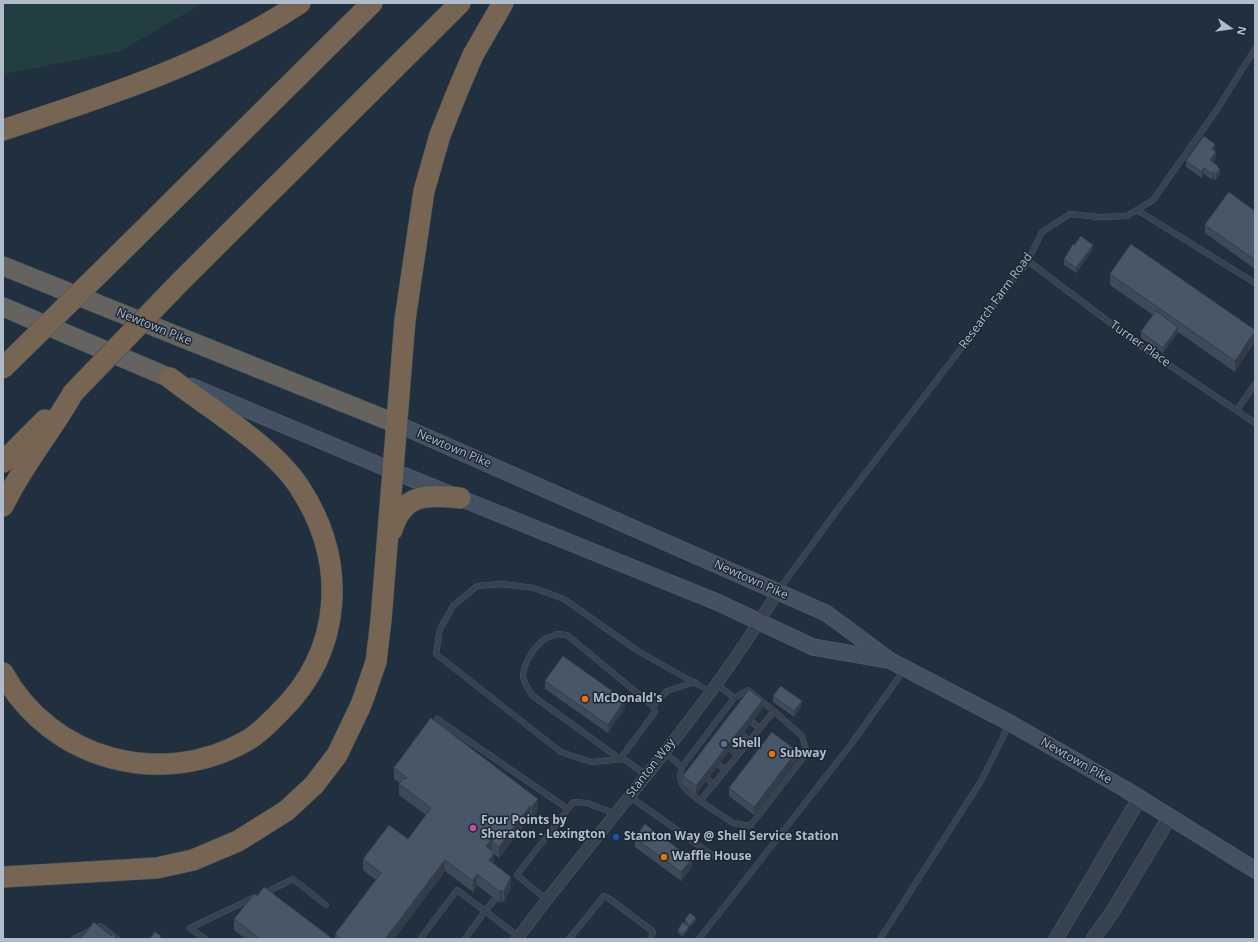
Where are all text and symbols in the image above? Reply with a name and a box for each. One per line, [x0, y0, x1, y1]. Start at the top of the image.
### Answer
north arrow [1210, 8, 1250, 48]
text: N [1234, 25, 1250, 37]
street label: Research Farm Road [956, 250, 1036, 352]
street label: Newtown Pike [114, 305, 194, 349]
street label: Turner Place [1107, 318, 1173, 370]
street label: Newtown Pike [415, 427, 493, 471]
street label: Newtown Pike [712, 557, 790, 603]
place label: McDonald's [593, 692, 662, 706]
marker: McDonald's [580, 694, 590, 704]
street label: Newtown Pike [1038, 735, 1114, 787]
street label: Stanton Way [624, 736, 678, 800]
place label: Shell [732, 737, 761, 751]
marker: Shell [719, 739, 729, 749]
place label: Subway [780, 747, 826, 761]
marker: Subway [767, 749, 777, 759]
place label: Four Points by Sheraton - Lexington [481, 814, 606, 842]
marker: Four Points by Sheraton - Lexington [468, 823, 478, 833]
place label: Stanton Way @ Shell Service Station [624, 830, 839, 844]
marker: Stanton Way @ Shell Service Station [611, 832, 621, 842]
place label: Waffle House [672, 850, 752, 864]
marker: Waffle House [659, 852, 669, 862]

